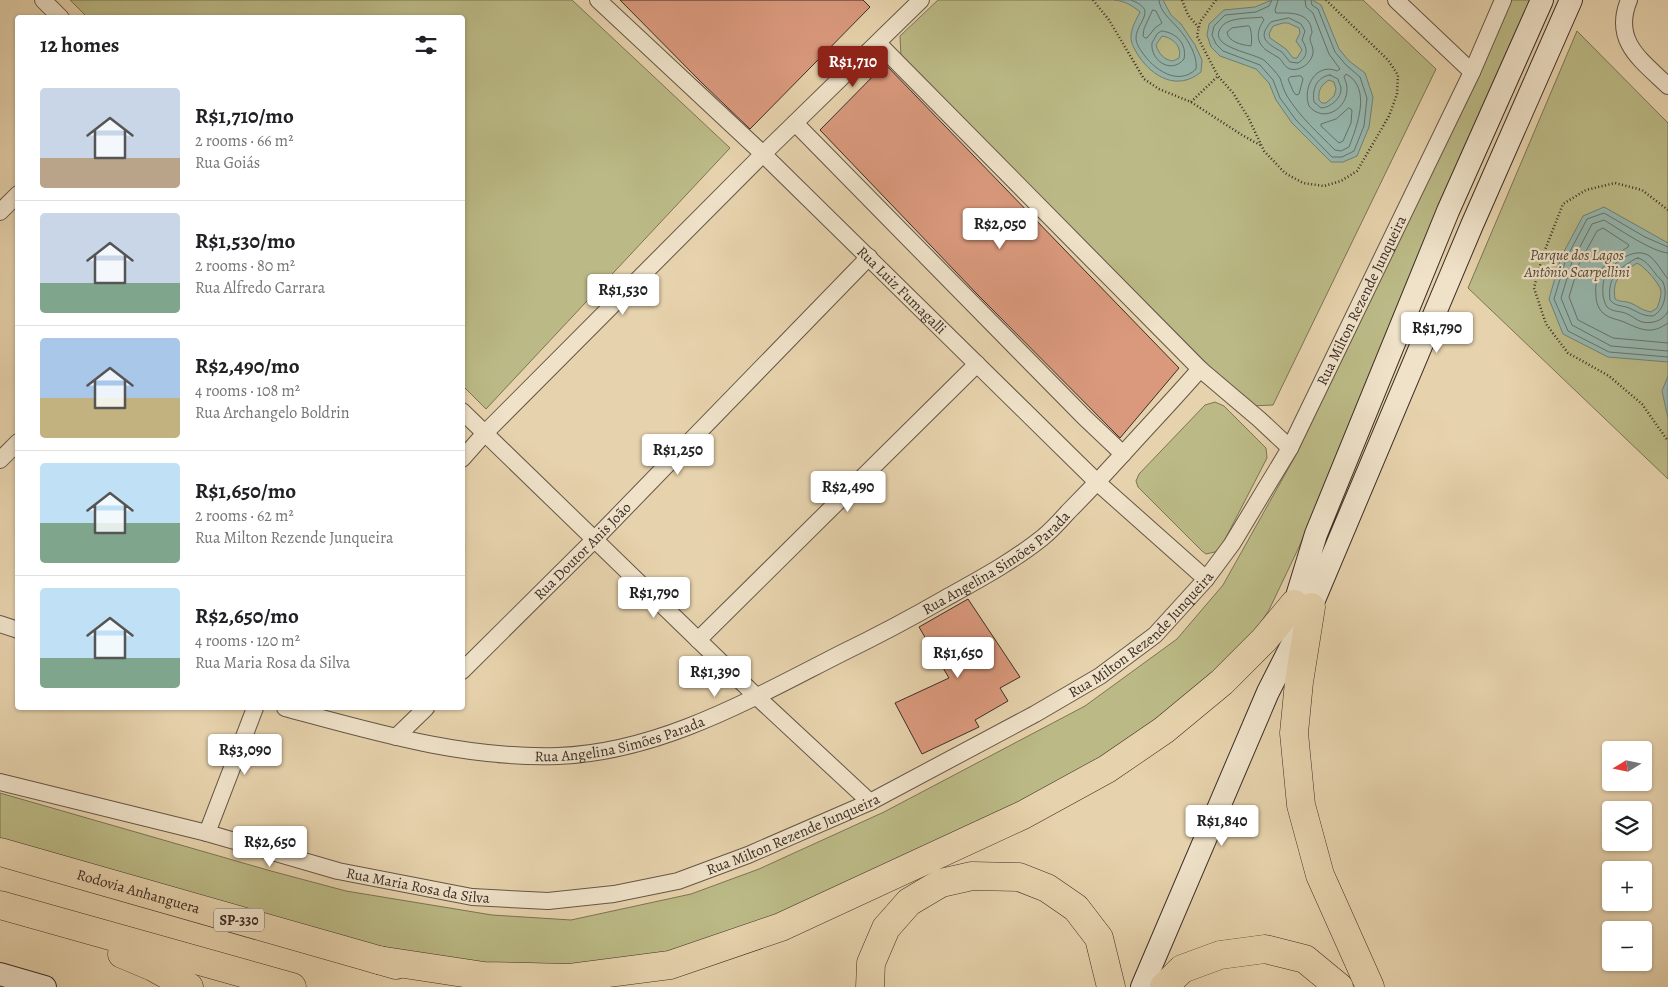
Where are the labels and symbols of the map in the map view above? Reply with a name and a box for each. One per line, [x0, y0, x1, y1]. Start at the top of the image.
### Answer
pin: R$1,710 [807, 46, 899, 88]
pin: R$2,050 [954, 208, 1046, 250]
street label: Rua Milton Rezende Junqueira [1312, 212, 1411, 389]
street label: Rua Luiz Fumagalli [853, 242, 951, 339]
park label: Parque dos Lagos Antônio Scarpellini [1523, 245, 1630, 282]
pin: R$1,530 [577, 274, 669, 316]
pin: R$1,790 [1391, 312, 1483, 354]
pin: R$1,250 [632, 434, 724, 476]
pin: R$2,490 [802, 470, 894, 513]
street label: Rua Doutor Anis João [529, 498, 635, 604]
street label: Rua Angelina Simões Parada [919, 507, 1074, 619]
street label: Rua Milton Rezende Junqueira [1065, 567, 1218, 702]
pin: R$1,790 [608, 576, 700, 619]
pin: R$1,650 [912, 636, 1004, 679]
pin: R$1,390 [669, 656, 761, 698]
street label: Rua Angelina Simões Parada [534, 711, 708, 766]
pin: R$3,090 [199, 734, 291, 776]
north arrow [1602, 741, 1652, 791]
street label: Rua Milton Rezende Junqueira [704, 789, 883, 880]
pin: R$1,840 [1176, 804, 1268, 847]
pin: R$2,650 [224, 826, 316, 868]
street label: Rua Maria Rosa da Silva [344, 863, 490, 908]
street label: Rodovia Anhanguera [75, 864, 202, 919]
road number: SP-330 [214, 908, 264, 932]

